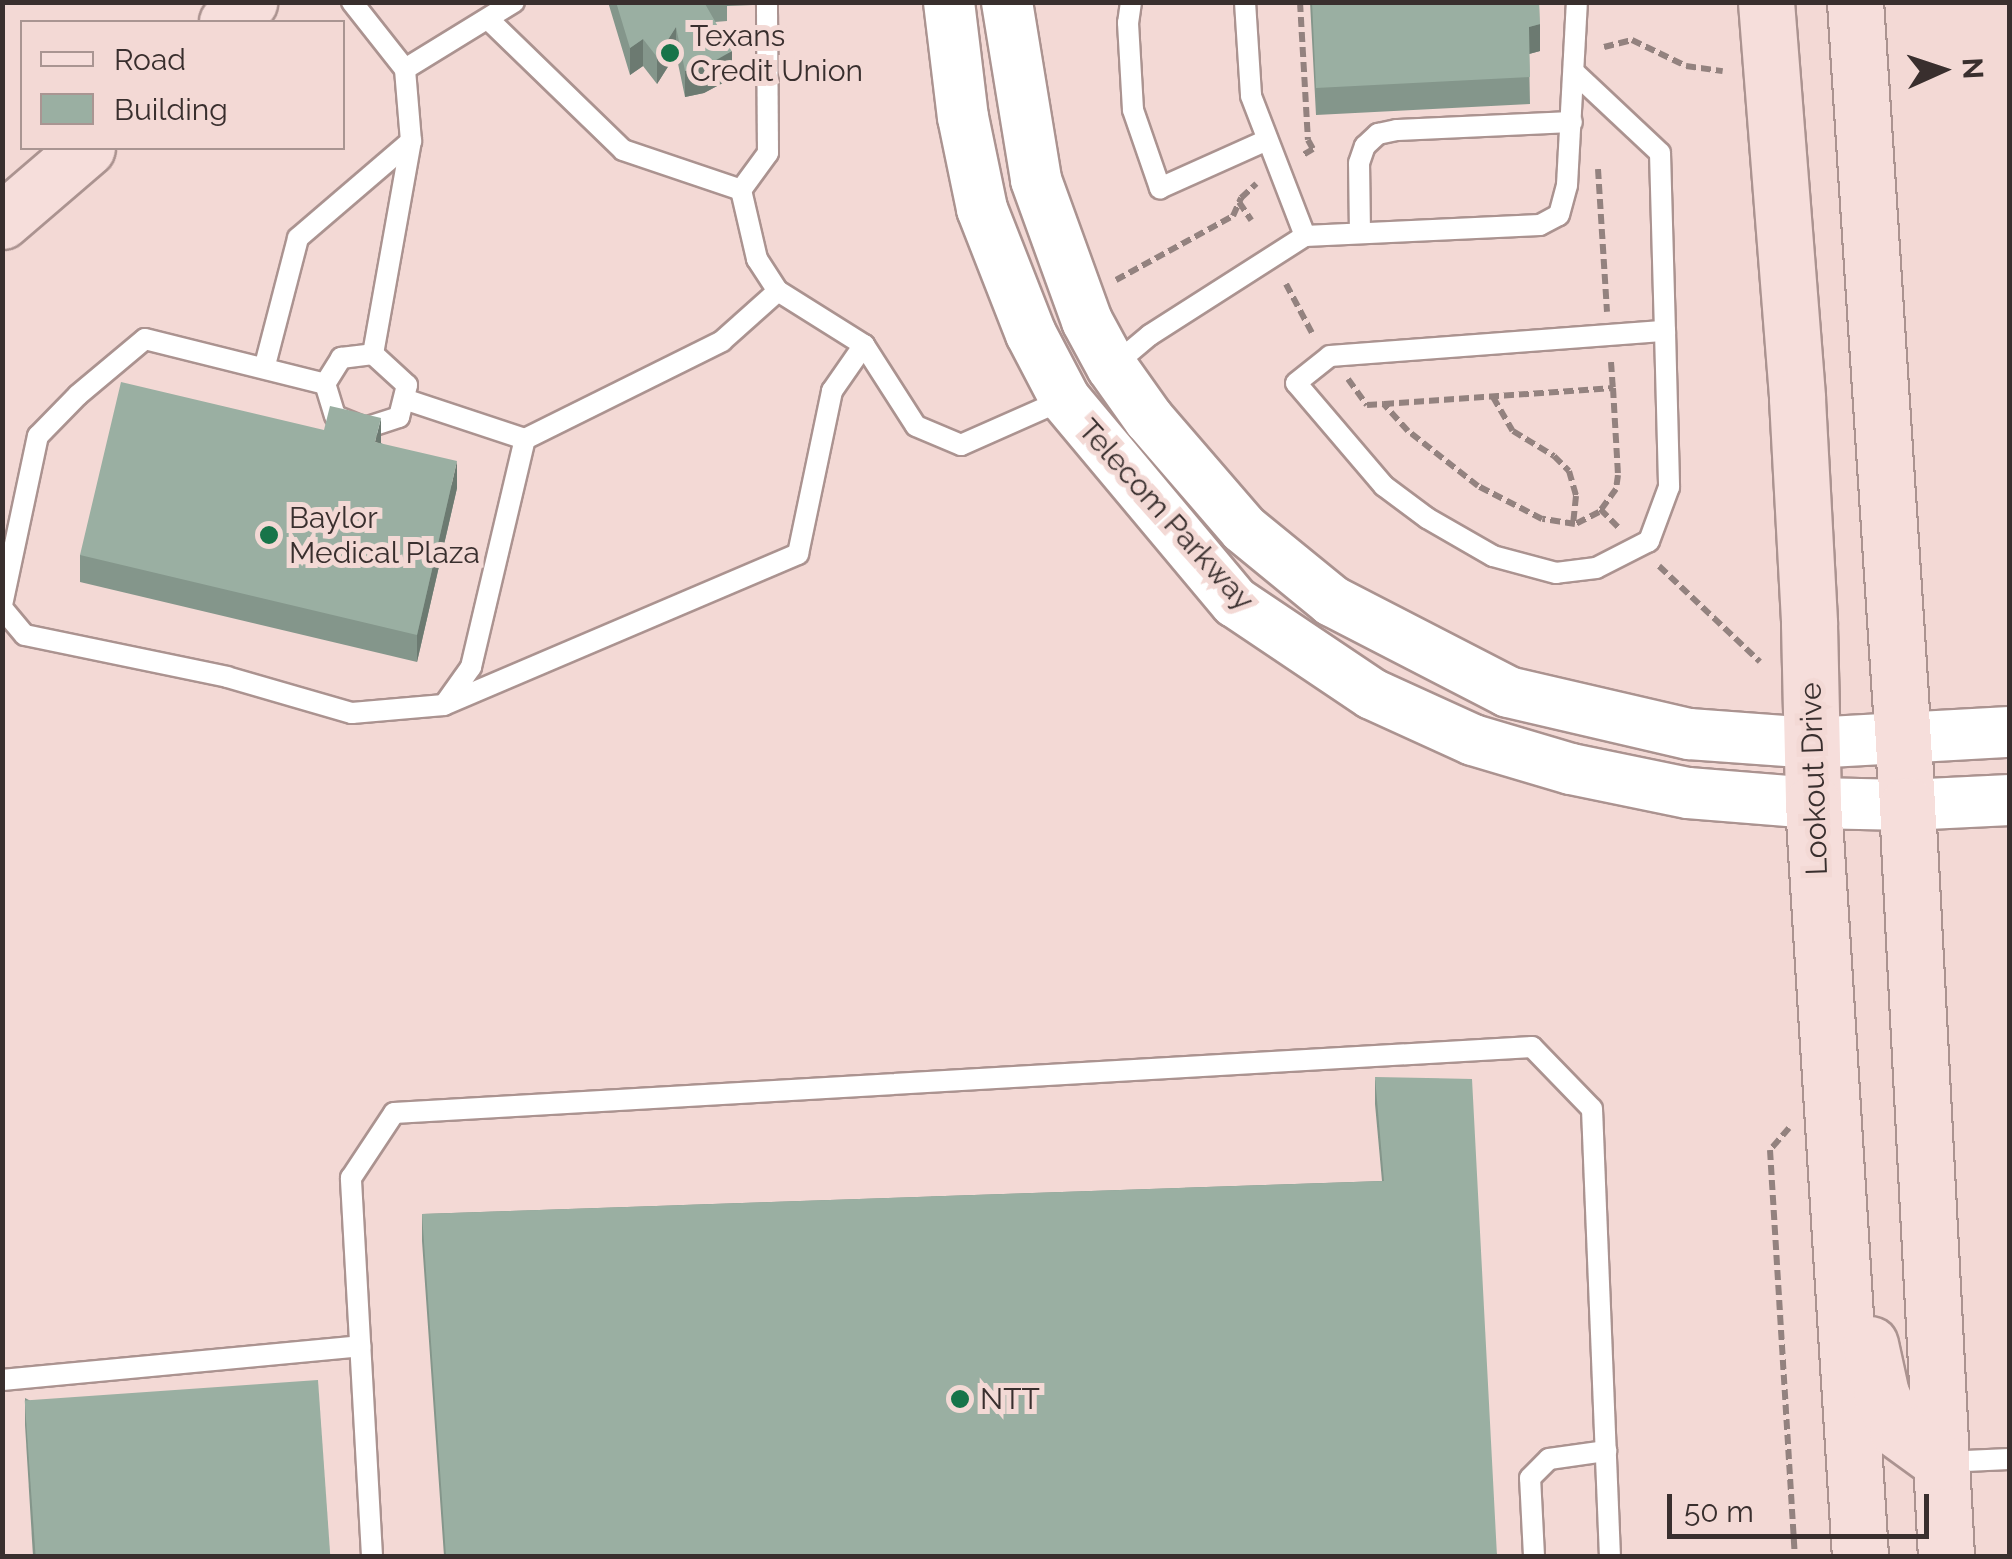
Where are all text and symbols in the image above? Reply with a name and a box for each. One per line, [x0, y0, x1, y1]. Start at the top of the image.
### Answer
place label: Texans Credit Union [690, 18, 863, 88]
legend [20, 20, 345, 150]
north arrow [1892, 20, 1992, 120]
text: Road [114, 42, 186, 77]
marker: Texans Credit Union [659, 42, 681, 64]
text: N [1955, 57, 1989, 80]
text: Building [114, 92, 228, 127]
street label: Telecom Parkway [1071, 412, 1261, 618]
place label: Baylor Medical Plaza [289, 500, 481, 570]
marker: Baylor Medical Plaza [258, 524, 280, 546]
street label: Lookout Drive [1793, 682, 1835, 876]
place label: NTT [980, 1381, 1040, 1417]
marker: NTT [949, 1388, 971, 1410]
scale bar [1672, 1474, 1934, 1536]
text: 50 m [1684, 1494, 1754, 1529]

